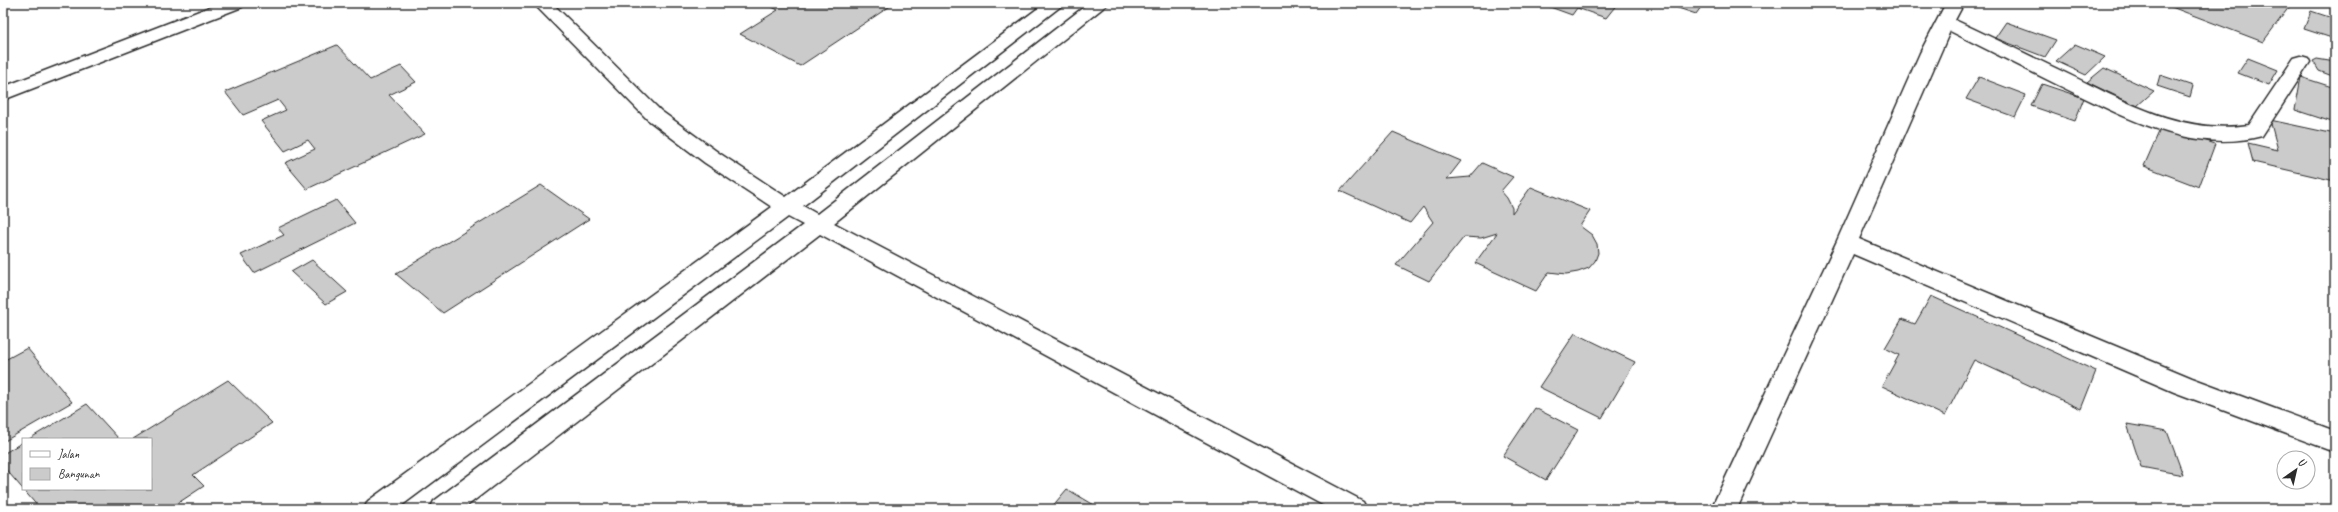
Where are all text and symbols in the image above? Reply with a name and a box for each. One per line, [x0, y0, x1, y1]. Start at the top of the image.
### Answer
legend [22, 438, 152, 490]
text: Jalan [57, 446, 80, 462]
north arrow [2276, 450, 2316, 490]
text: U [2295, 454, 2310, 471]
text: Bangunan [58, 466, 100, 482]

